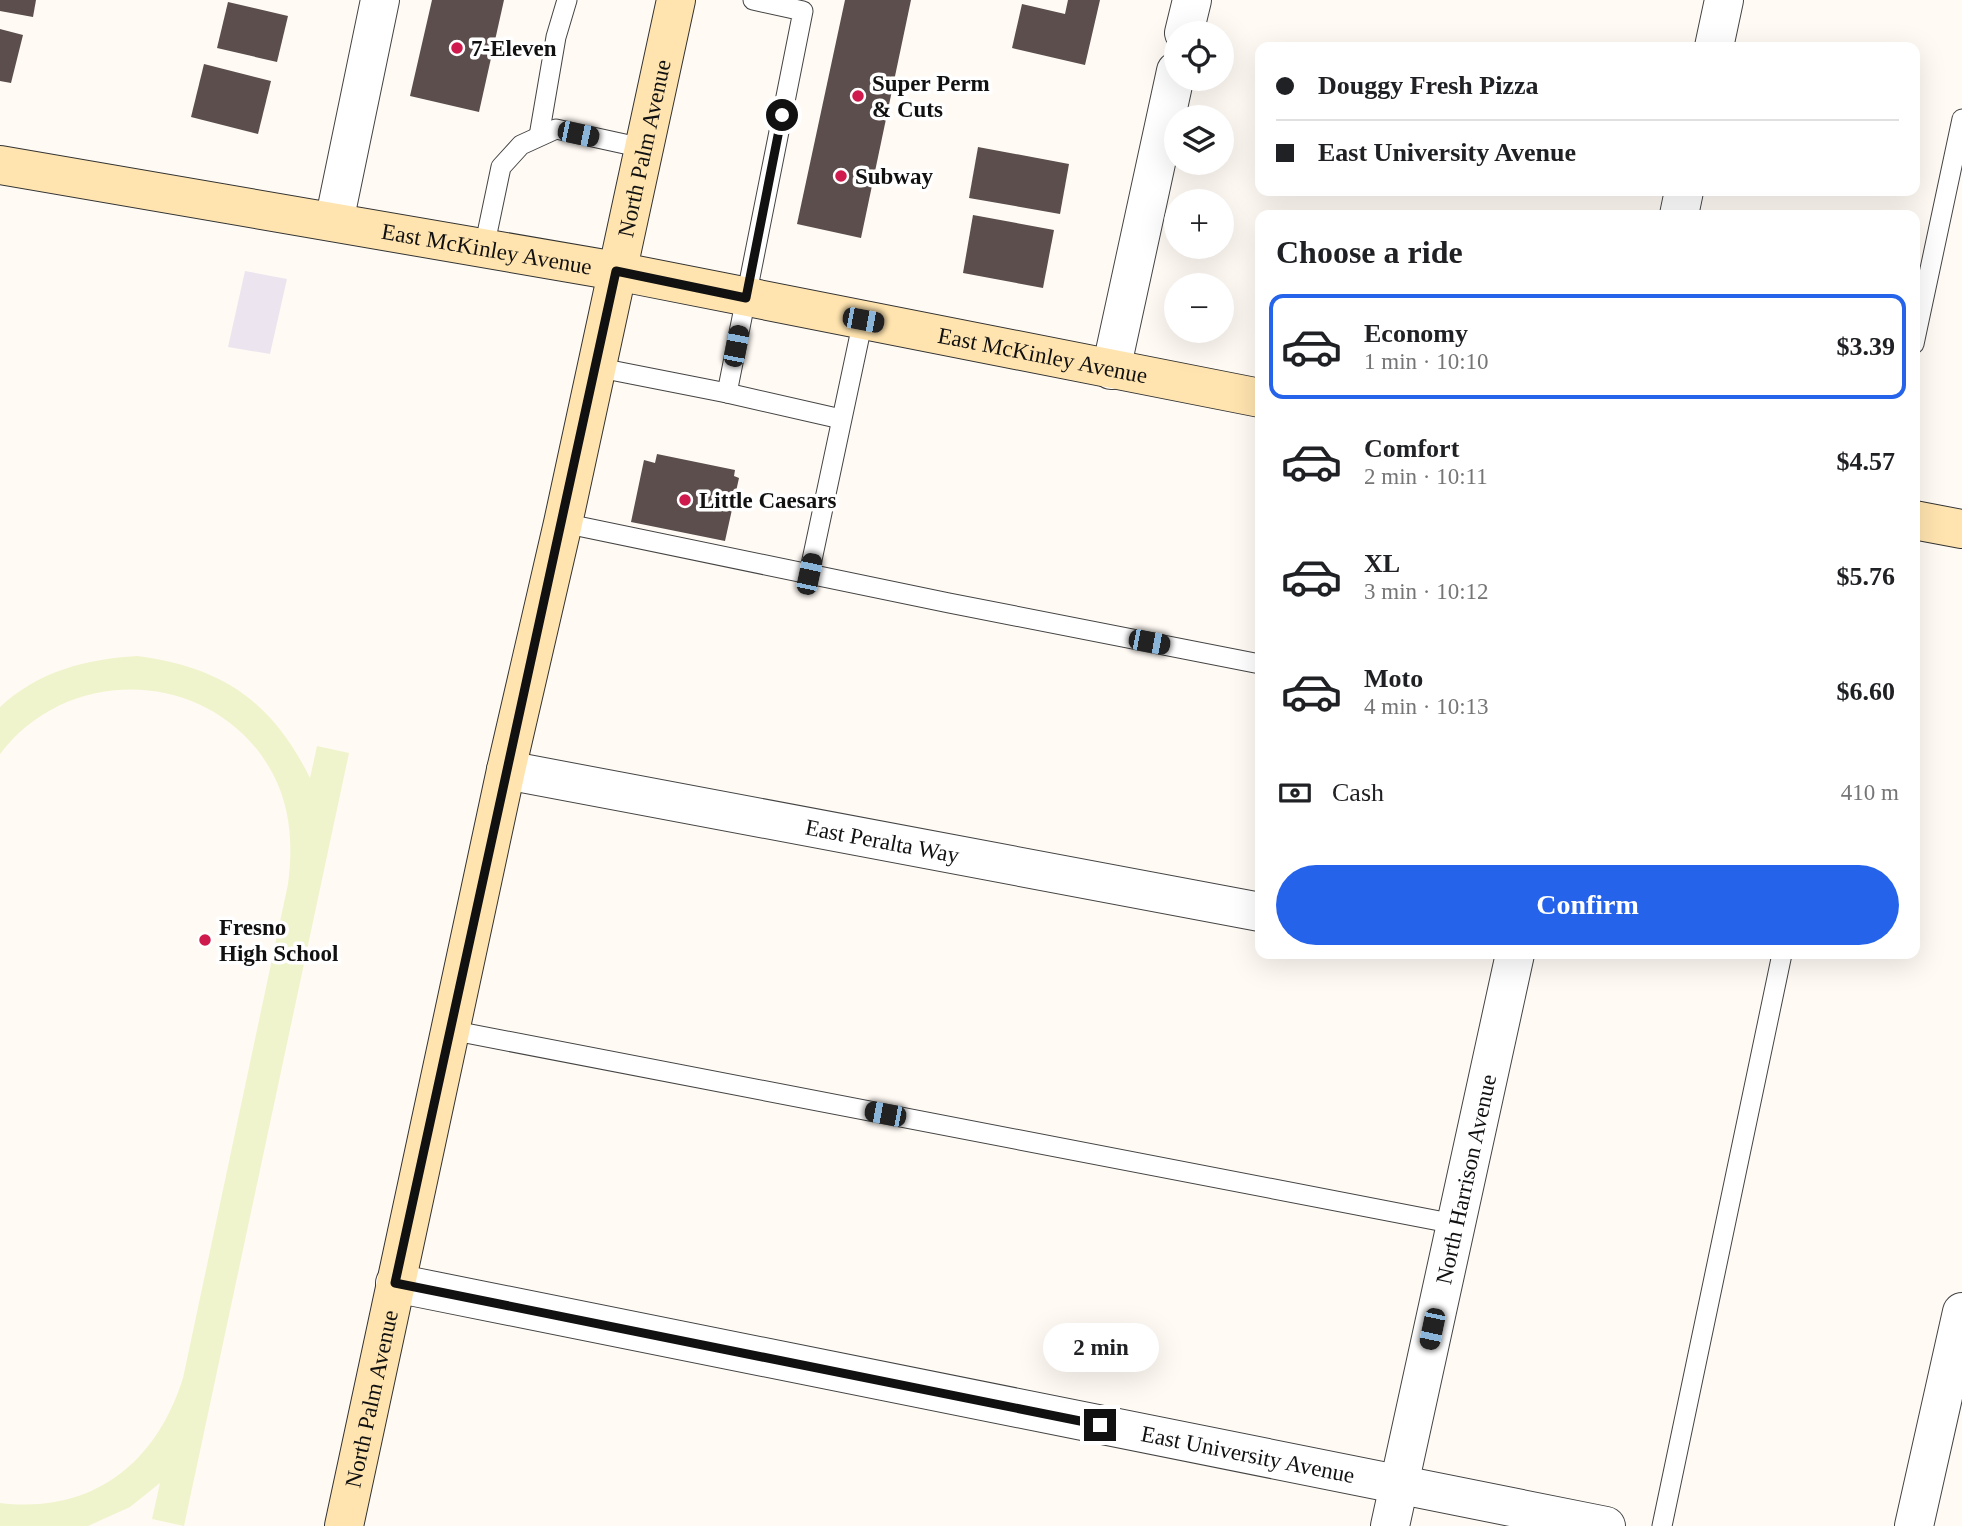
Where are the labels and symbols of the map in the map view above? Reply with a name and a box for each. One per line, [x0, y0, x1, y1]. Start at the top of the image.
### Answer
place label: 7-Eleven [471, 36, 557, 61]
marker: 7-Eleven [449, 40, 465, 56]
street label: North Palm Avenue [613, 57, 675, 239]
place label: Super Perm & Cuts [872, 71, 990, 122]
marker: Super Perm & Cuts [850, 88, 866, 104]
route start [766, 99, 798, 131]
car [556, 119, 601, 149]
place label: Subway [855, 164, 933, 189]
marker: Subway [833, 168, 849, 184]
street label: East McKinley Avenue [380, 218, 594, 279]
car [841, 306, 886, 334]
street label: East McKinley Avenue [936, 322, 1150, 388]
car [722, 323, 751, 369]
place label: Little Caesars [699, 488, 836, 513]
marker: Little Caesars [677, 492, 693, 508]
car [795, 551, 824, 597]
car [1127, 628, 1172, 656]
street label: East Peralta Way [803, 814, 962, 868]
place label: Fresno High School [219, 915, 339, 966]
marker: Fresno High School [197, 932, 213, 948]
street label: North Harrison Avenue [1431, 1072, 1501, 1287]
car [863, 1100, 908, 1128]
car [1418, 1306, 1447, 1352]
street label: North Palm Avenue [340, 1308, 402, 1490]
callout: 2 min [1042, 1324, 1158, 1372]
route end [1084, 1409, 1116, 1441]
street label: East University Avenue [1139, 1421, 1357, 1488]

